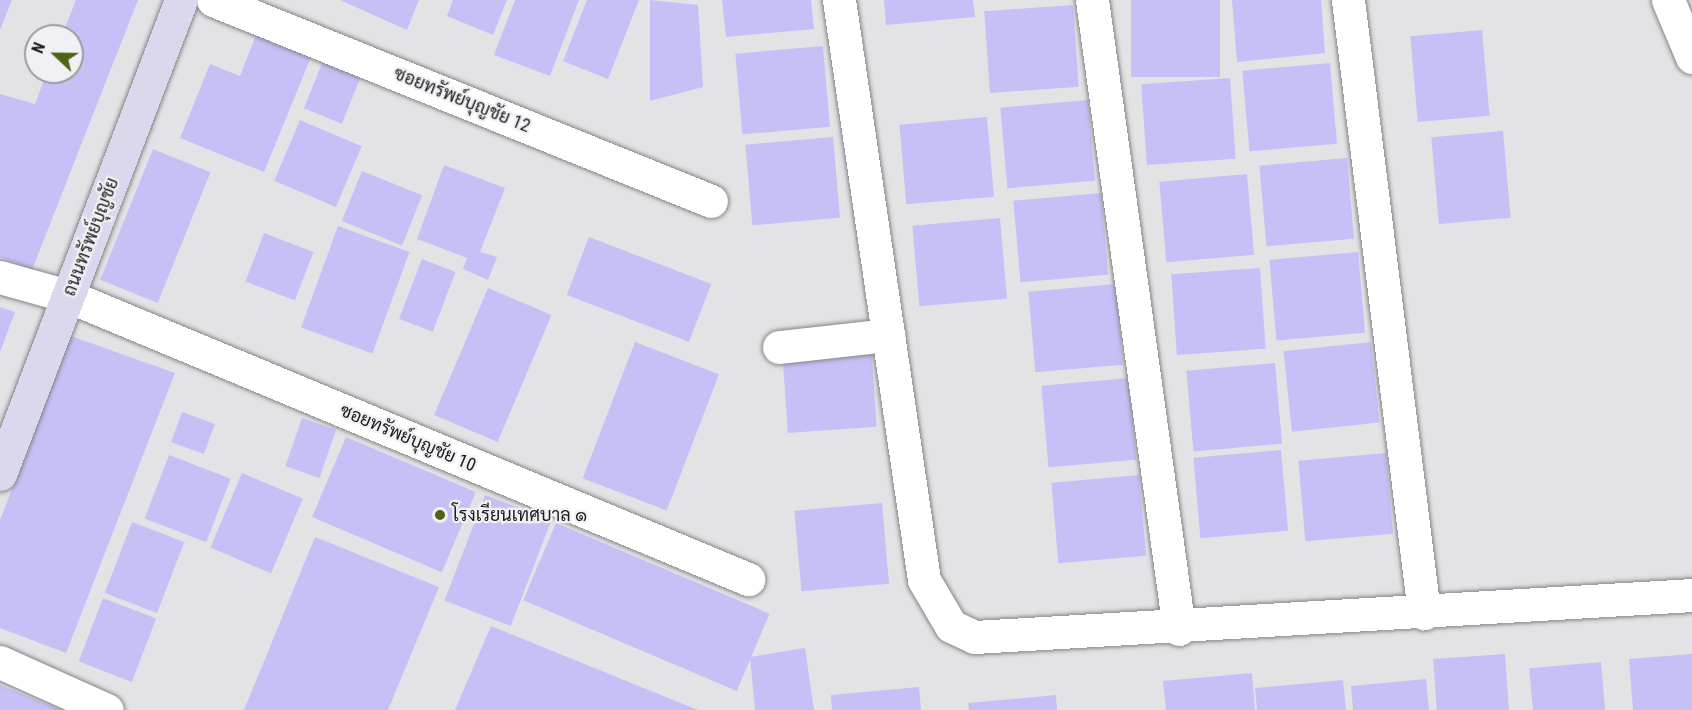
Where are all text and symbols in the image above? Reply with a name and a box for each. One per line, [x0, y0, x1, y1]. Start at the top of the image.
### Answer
north arrow [24, 24, 84, 84]
text: N [28, 40, 49, 56]
street label: ซอยทรัพย์บุญชัย 12 [391, 63, 533, 137]
street label: ถนนทรัพย์บุญชัย [59, 175, 123, 299]
street label: ซอยทรัพย์บุญชัย 10 [337, 400, 479, 476]
place label: โรงเรียนเทศบาล ๑ [452, 504, 587, 526]
marker: โรงเรียนเทศบาล ๑ [433, 508, 447, 522]

